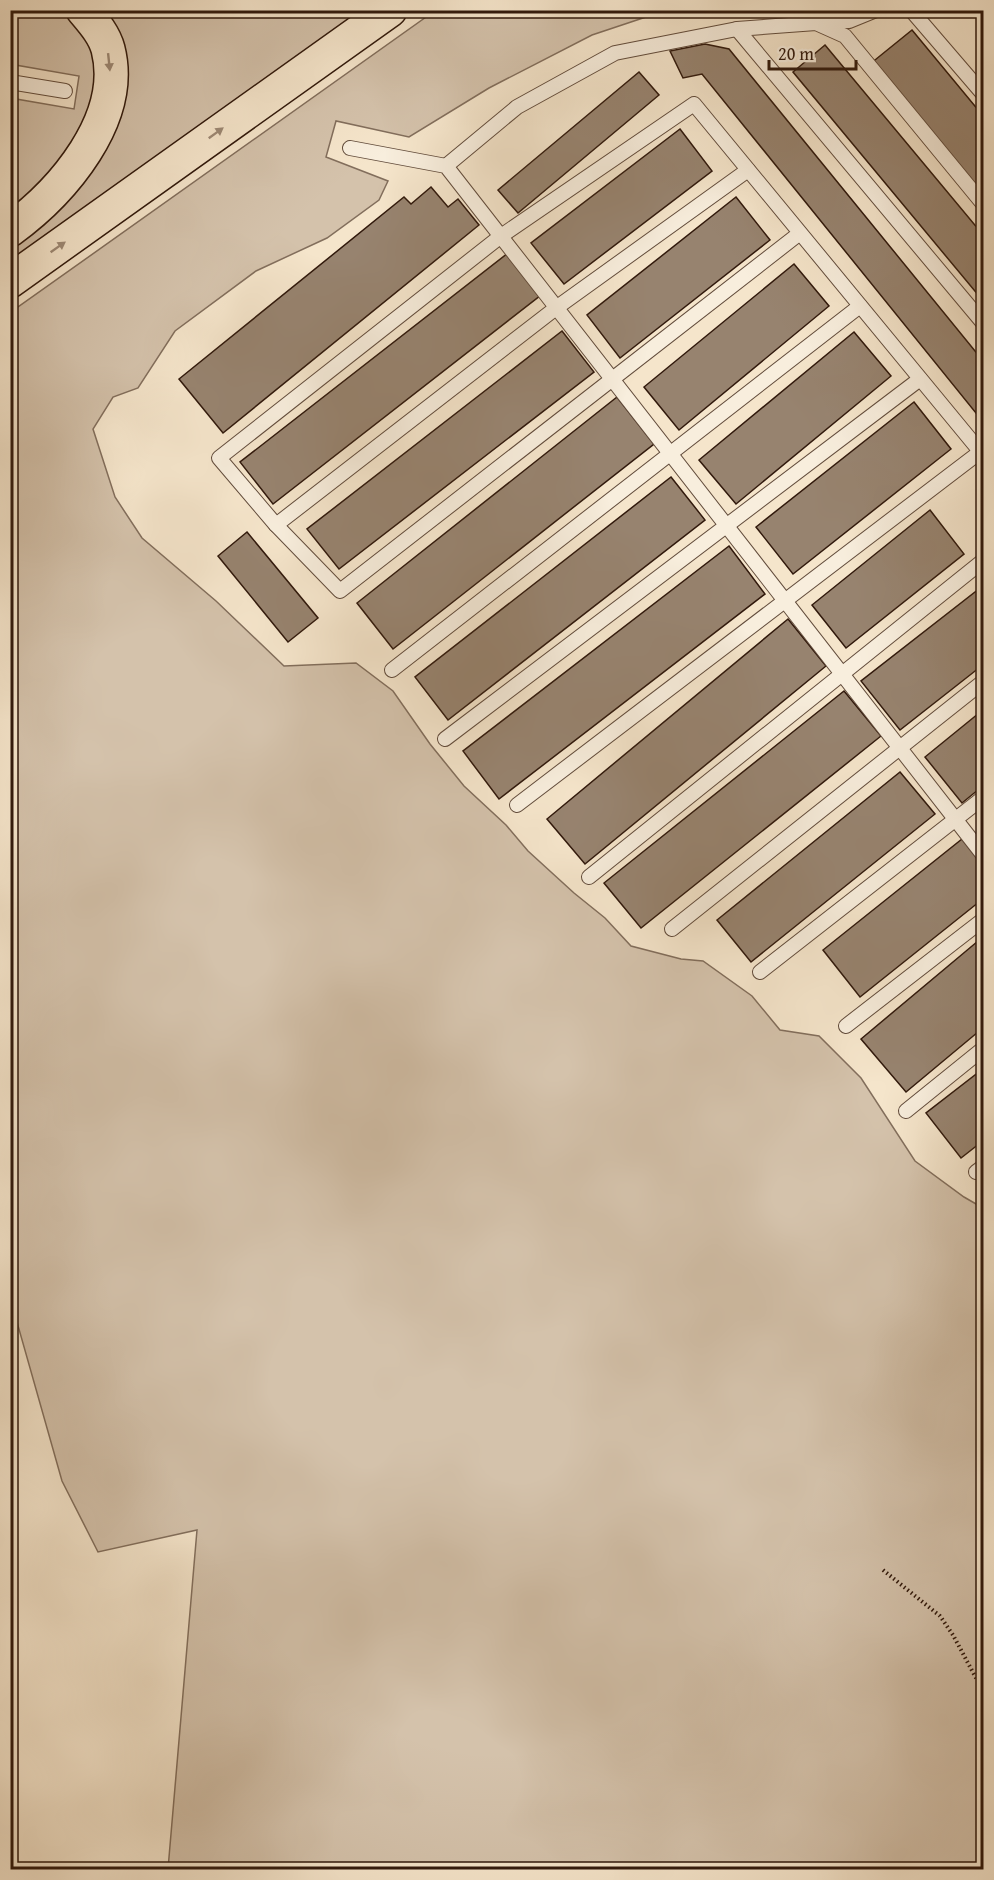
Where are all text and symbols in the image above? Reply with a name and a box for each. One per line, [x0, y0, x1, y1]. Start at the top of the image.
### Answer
scale bar [769, 33, 856, 71]
text: 20 m [778, 40, 814, 67]
one-way arrow [104, 52, 114, 71]
one-way arrow [208, 127, 224, 139]
one-way arrow [50, 241, 66, 253]

